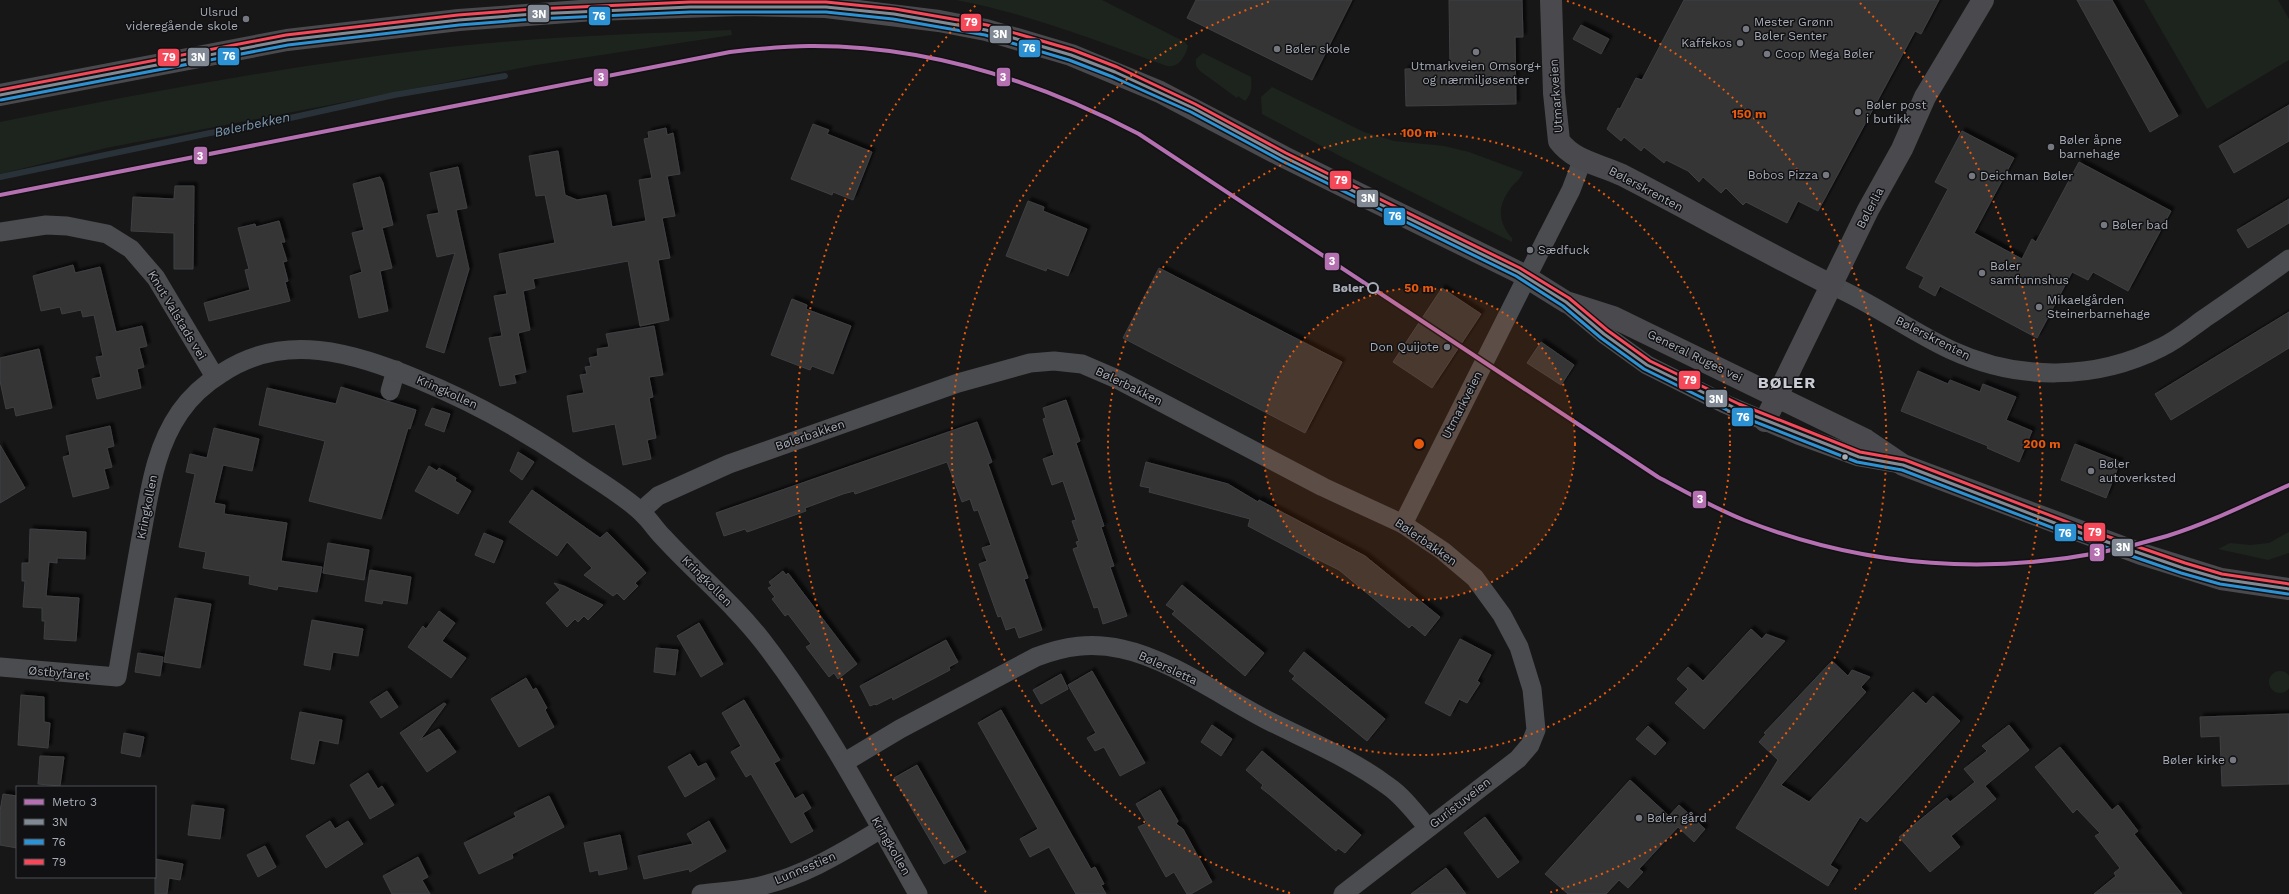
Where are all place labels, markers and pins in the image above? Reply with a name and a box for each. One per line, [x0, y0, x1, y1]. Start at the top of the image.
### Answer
place label: Ulsrud videregående skole [126, 5, 238, 33]
marker: Ulsrud videregående skole [241, 14, 251, 24]
place label: Mester Grønn Bøler Senter [1754, 15, 1834, 43]
marker: Mester Grønn Bøler Senter [1741, 24, 1751, 34]
place label: Kaffekos [1681, 36, 1732, 50]
marker: Kaffekos [1735, 38, 1745, 48]
place label: Bøler skole [1285, 42, 1350, 56]
marker: Bøler skole [1272, 44, 1282, 54]
marker: Utmarkveien Omsorg+ og nærmiljøsenter [1471, 47, 1481, 57]
place label: Coop Mega Bøler [1775, 47, 1874, 61]
marker: Coop Mega Bøler [1762, 49, 1772, 59]
place label: Utmarkveien Omsorg+ og nærmiljøsenter [1411, 59, 1541, 87]
place label: Bøler post i butikk [1866, 98, 1926, 126]
marker: Bøler post i butikk [1853, 107, 1863, 117]
place label: Bøler åpne barnehage [2059, 133, 2122, 161]
marker: Bøler åpne barnehage [2046, 142, 2056, 152]
place label: Bobos Pizza [1748, 168, 1818, 182]
place label: Deichman Bøler [1980, 169, 2073, 183]
marker: Bobos Pizza [1821, 170, 1831, 180]
marker: Deichman Bøler [1967, 171, 1977, 181]
place label: Bøler bad [2112, 218, 2168, 232]
marker: Bøler bad [2099, 220, 2109, 230]
place label: Sædfuck [1538, 243, 1590, 257]
marker: Sædfuck [1525, 245, 1535, 255]
place label: Bøler samfunnshus [1990, 259, 2069, 287]
marker: Bøler samfunnshus [1977, 268, 1987, 278]
place label: Bøler [1333, 281, 1365, 295]
marker: Bøler [1367, 282, 1379, 294]
place label: Mikaelgården Steinerbarnehage [2047, 293, 2150, 321]
marker: Mikaelgården Steinerbarnehage [2034, 302, 2044, 312]
place label: Don Quijote [1370, 340, 1439, 354]
marker: Don Quijote [1442, 342, 1452, 352]
centre of rings [1412, 437, 1426, 451]
unlabelled marker [1840, 452, 1850, 462]
place label: Bøler autoverksted [2099, 457, 2176, 485]
marker: Bøler autoverksted [2086, 466, 2096, 476]
place label: Bøler kirke [2162, 753, 2225, 767]
marker: Bøler kirke [2228, 755, 2238, 765]
place label: Bøler gård [1647, 811, 1707, 825]
marker: Bøler gård [1634, 813, 1644, 823]

